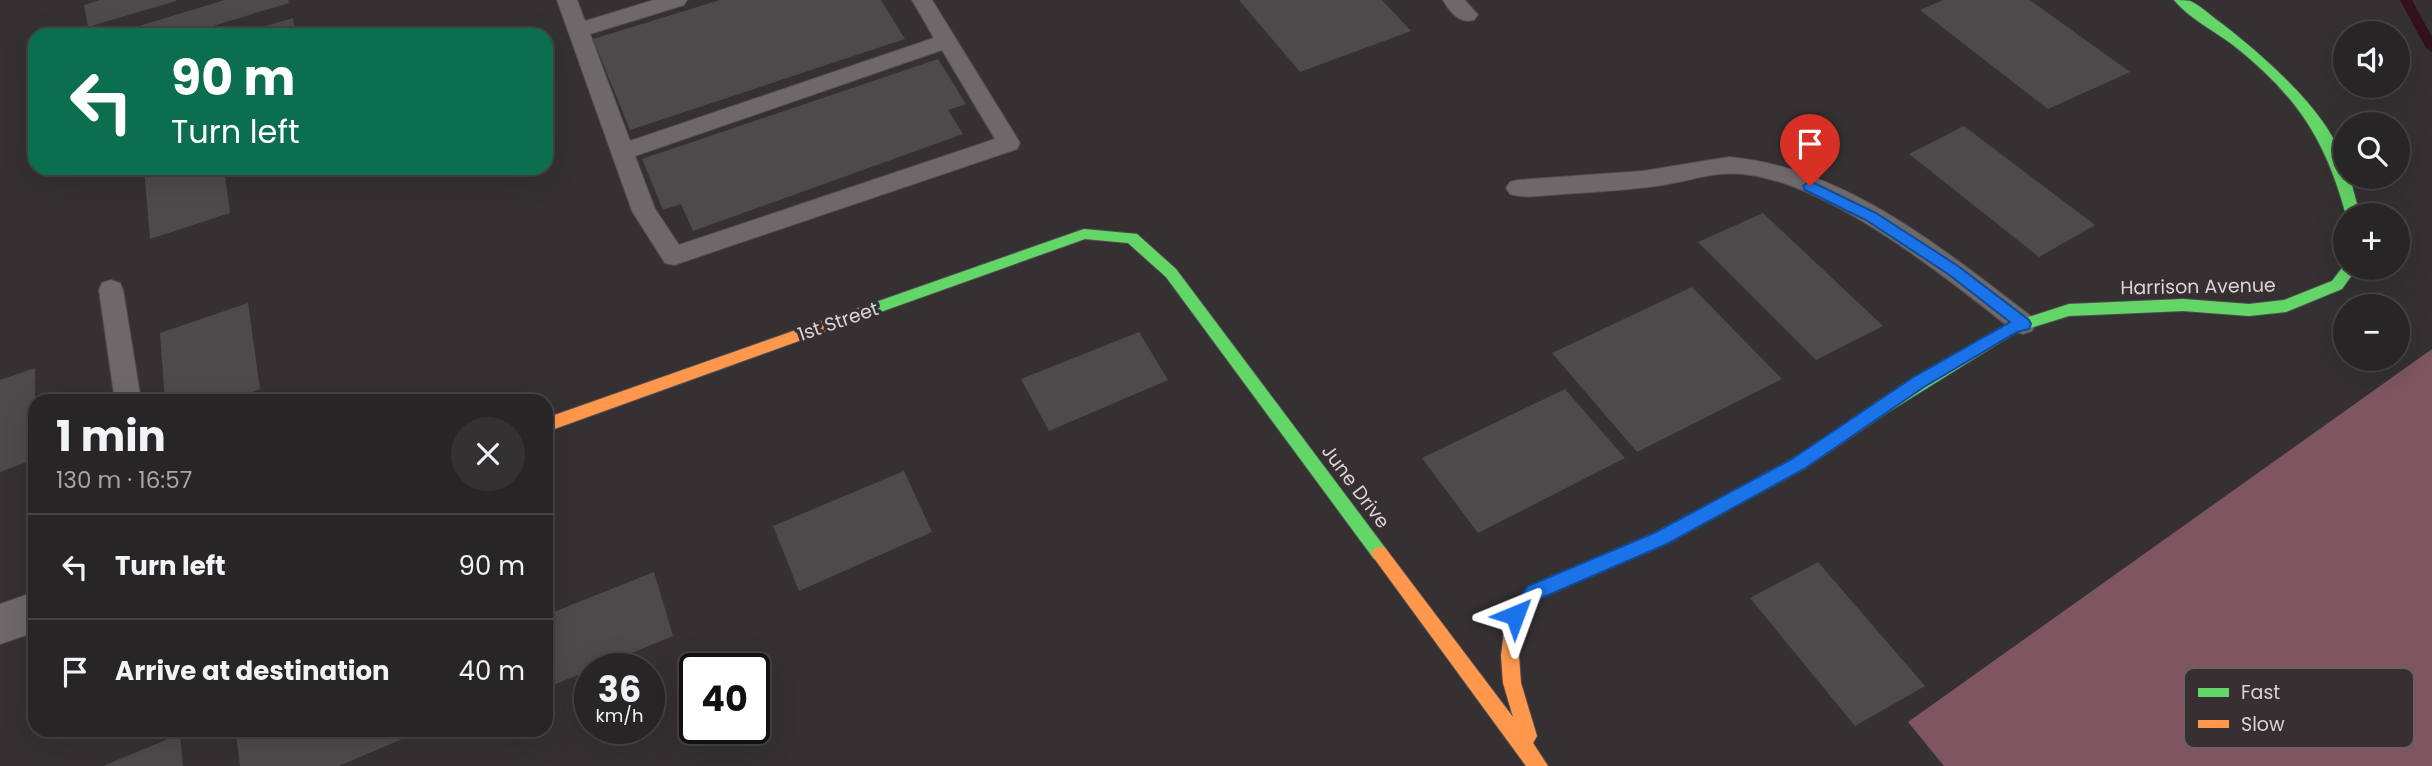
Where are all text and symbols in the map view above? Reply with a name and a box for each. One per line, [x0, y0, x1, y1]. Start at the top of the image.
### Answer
map controls [2333, 21, 2410, 371]
button: sound [2333, 21, 2410, 98]
text: 90 m [171, 44, 295, 112]
icon: left [56, 56, 147, 147]
text: Turn left [171, 109, 300, 154]
button: search [2333, 112, 2410, 189]
pin [1780, 114, 1840, 186]
icon: arrive [1791, 125, 1829, 163]
button: + [2333, 203, 2410, 280]
street label: Harrison Avenue [2120, 272, 2276, 301]
button: − [2333, 294, 2410, 371]
street label: 1st Street [794, 295, 882, 348]
text: 1 min [56, 407, 166, 466]
button: close [451, 417, 525, 491]
street label: June Drive [1315, 439, 1396, 534]
text: 130 m · 16:57 [56, 464, 192, 496]
icon: left [56, 548, 94, 586]
text: Turn left [115, 548, 226, 584]
text: 90 m [459, 548, 525, 584]
position arrow [1478, 578, 1552, 652]
icon: arrive [56, 653, 94, 691]
text: Arrive at destination [115, 653, 390, 689]
text: 40 m [459, 653, 525, 689]
speed limit sign: 40 [679, 653, 770, 744]
text: 36 [598, 665, 641, 714]
legend [2184, 668, 2414, 748]
text: Fast [2241, 679, 2280, 706]
text: km/h [596, 703, 643, 728]
text: Slow [2241, 711, 2285, 738]

